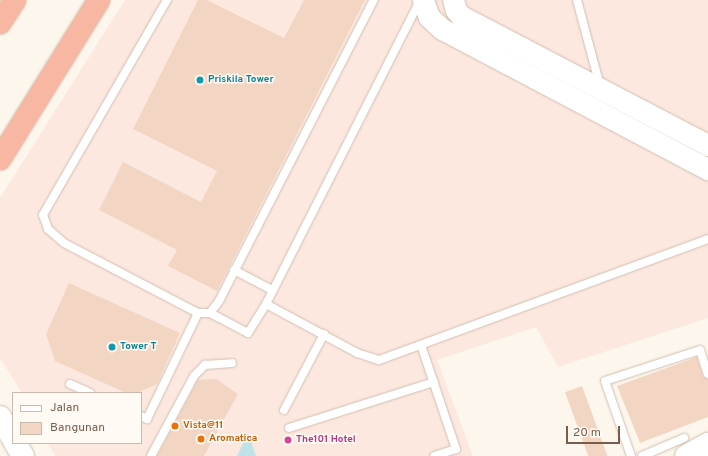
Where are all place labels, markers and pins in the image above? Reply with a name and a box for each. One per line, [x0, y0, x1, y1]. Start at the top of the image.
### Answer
place label: Priskila Tower [208, 74, 274, 86]
marker: Priskila Tower [195, 75, 205, 85]
place label: Tower T [120, 341, 156, 353]
marker: Tower T [107, 342, 117, 352]
place label: Vista@11 [183, 420, 223, 432]
marker: Vista@11 [170, 421, 180, 431]
place label: Aromatica [209, 433, 257, 445]
marker: Aromatica [196, 434, 206, 444]
place label: The101 Hotel [296, 434, 356, 446]
marker: The101 Hotel [283, 435, 293, 445]

